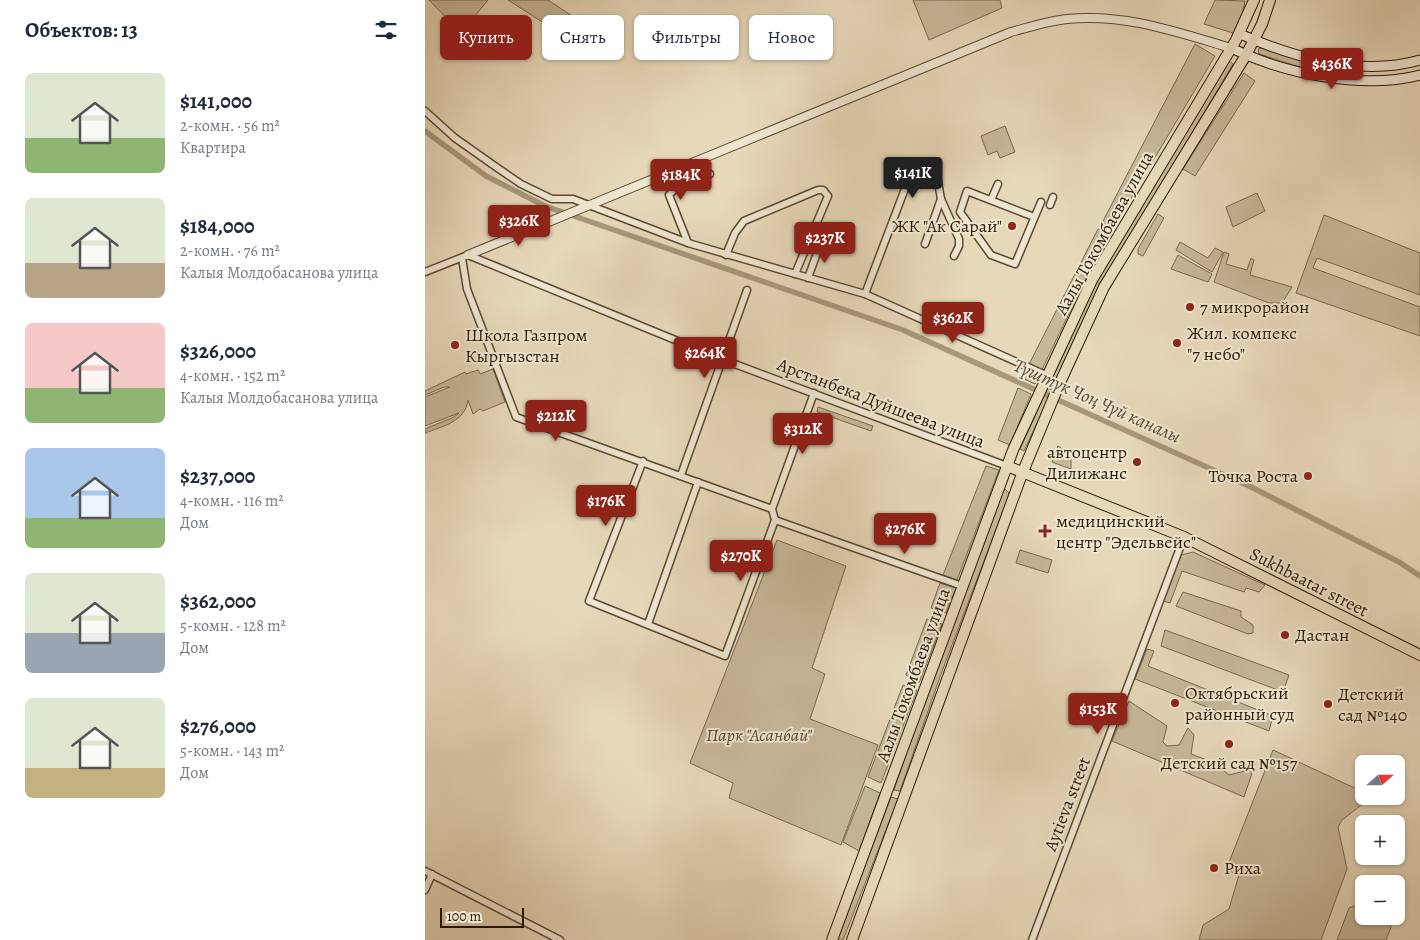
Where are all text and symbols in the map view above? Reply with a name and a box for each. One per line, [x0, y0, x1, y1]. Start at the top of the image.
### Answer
chip: Купить [440, 15, 532, 60]
chip: Снять [542, 15, 624, 60]
chip: Фильтры [634, 15, 739, 60]
chip: Новое [749, 15, 833, 60]
text: Объектов: 13 [25, 16, 138, 44]
icon: filters [372, 16, 400, 44]
pin: $436K [1297, 48, 1367, 90]
text: $436K [1312, 53, 1352, 75]
text: $141,000 [180, 87, 252, 115]
icon: home [65, 93, 125, 153]
text: 2-комн. · 56 m² [180, 115, 280, 137]
text: Квартира [180, 137, 246, 159]
street label: Аалы Токомбаева улица [1049, 146, 1159, 320]
pin: $141K [878, 156, 948, 199]
pin: $184K [646, 158, 716, 201]
text: $141K [895, 162, 931, 184]
text: $184K [662, 164, 700, 186]
pin: $326K [484, 204, 554, 247]
text: $326K [499, 210, 539, 232]
text: $184,000 [180, 212, 255, 240]
place label: ЖК "Ак Сарай" [892, 214, 1002, 238]
icon: home [65, 218, 125, 278]
marker: ЖК "Ак Сарай" [1006, 220, 1018, 232]
pin: $237K [790, 222, 860, 264]
text: $237K [805, 227, 845, 249]
text: 2-комн. · 76 m² [180, 240, 280, 262]
text: Калыя Молдобасанова улица [180, 262, 379, 284]
place label: 7 микрорайон [1200, 295, 1310, 319]
marker: 7 микрорайон [1184, 301, 1196, 313]
pin: $362K [918, 302, 988, 344]
text: $362K [933, 307, 973, 329]
place label: Жил. компекс "7 небо" [1187, 321, 1297, 366]
place label: Школа Газпром Кыргызстан [465, 323, 588, 368]
pin: $264K [670, 336, 740, 379]
text: $326,000 [180, 337, 256, 365]
marker: Жил. компекс "7 небо" [1171, 337, 1183, 349]
marker: Школа Газпром Кыргызстан [449, 339, 461, 351]
text: $264K [685, 342, 725, 364]
icon: home [65, 343, 125, 403]
street label: Арстанбека Дуйшеева улица [773, 352, 989, 454]
water label: Түштүк Чоң Чүй каналы [1009, 352, 1185, 450]
text: 4-комн. · 152 m² [180, 365, 285, 387]
text: Калыя Молдобасанова улица [180, 387, 379, 409]
pin: $212K [521, 400, 591, 442]
text: $212K [536, 405, 576, 427]
pin: $312K [768, 412, 838, 455]
text: $312K [784, 418, 822, 440]
place label: автоцентр Дилижанс [1046, 440, 1127, 485]
marker: автоцентр Дилижанс [1131, 456, 1143, 468]
text: $237,000 [180, 462, 255, 490]
place label: Точка Роста [1208, 464, 1299, 488]
icon: home [65, 468, 125, 528]
marker: Точка Роста [1302, 470, 1314, 482]
pin: $176K [571, 484, 641, 527]
text: 4-комн. · 116 m² [180, 490, 284, 512]
text: $176K [587, 490, 625, 512]
place label: медицинский центр "Эдельвейс" [1056, 509, 1196, 554]
text: Дом [180, 512, 209, 534]
pin: $276K [870, 512, 940, 555]
text: $276K [885, 518, 925, 540]
marker: медицинский центр "Эдельвейс" [1038, 524, 1052, 538]
pin: $270K [706, 540, 776, 582]
street label: Sukhbaatar street [1245, 542, 1373, 622]
text: $270K [721, 545, 761, 567]
street label: Аалы Токомбаева улица [870, 584, 956, 766]
text: $362,000 [180, 587, 256, 615]
icon: home [65, 593, 125, 653]
text: 5-комн. · 128 m² [180, 615, 286, 637]
place label: Дастан [1295, 623, 1349, 647]
marker: Дастан [1279, 629, 1291, 641]
text: Дом [180, 637, 209, 659]
place label: Октябрьский районный суд [1185, 681, 1294, 726]
place label: Детский сад №140 [1338, 682, 1407, 727]
pin: $153K [1063, 692, 1133, 735]
marker: Октябрьский районный суд [1169, 697, 1181, 709]
text: $153K [1079, 698, 1117, 720]
marker: Детский сад №140 [1322, 698, 1334, 710]
text: $276,000 [180, 712, 256, 740]
icon: home [65, 718, 125, 778]
park label: Парк "Асанбай" [706, 723, 813, 747]
marker: Детский сад №157 [1223, 738, 1235, 750]
text: 5-комн. · 143 m² [180, 740, 284, 762]
place label: Детский сад №157 [1161, 751, 1298, 775]
street label: Aytieva street [1038, 753, 1096, 855]
north arrow [1355, 755, 1405, 805]
map controls [1355, 755, 1405, 925]
text: Дом [180, 762, 209, 784]
button: + [1355, 815, 1405, 865]
place label: Риха [1224, 856, 1262, 880]
marker: Риха [1208, 862, 1220, 874]
button: − [1355, 875, 1405, 925]
scale bar [440, 905, 524, 928]
text: 100 m [447, 907, 481, 926]

